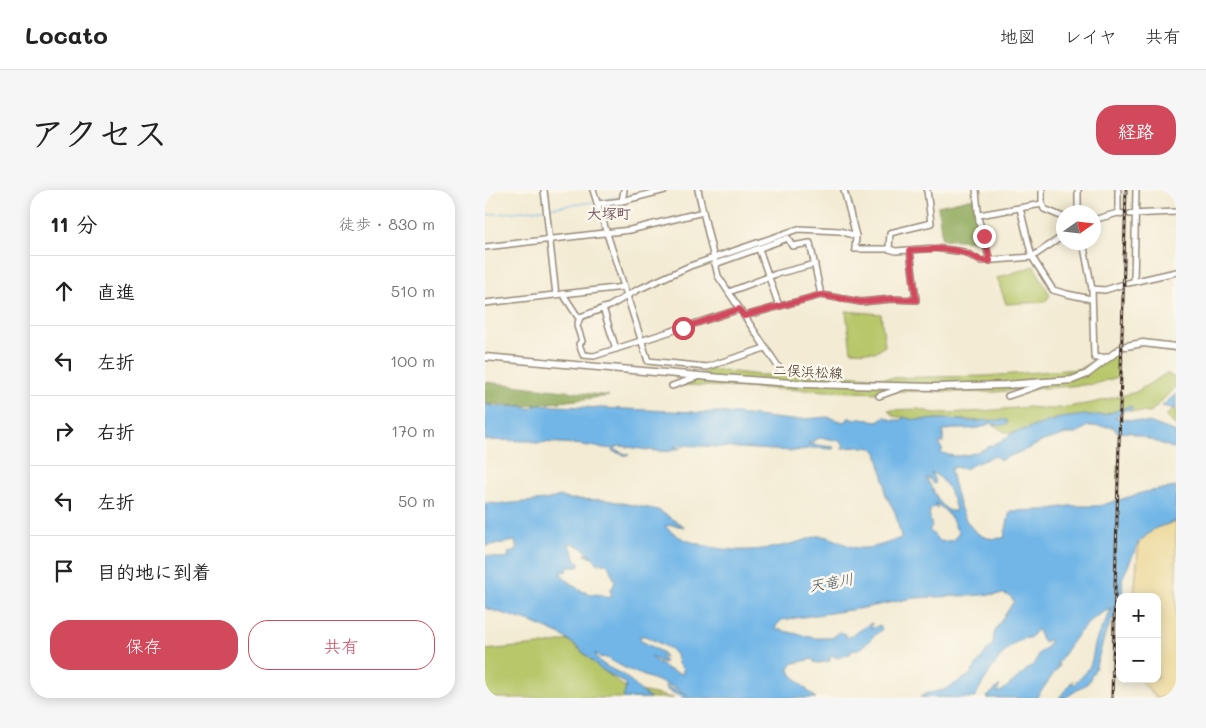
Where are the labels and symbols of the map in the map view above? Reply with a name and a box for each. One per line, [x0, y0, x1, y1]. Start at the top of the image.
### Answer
district label: 大塚町 [586, 203, 632, 223]
north arrow [1056, 205, 1101, 250]
route end [973, 225, 996, 248]
route start [672, 317, 695, 340]
street label: 二俣浜松線 [773, 360, 843, 382]
water label: 天竜川 [807, 568, 855, 596]

